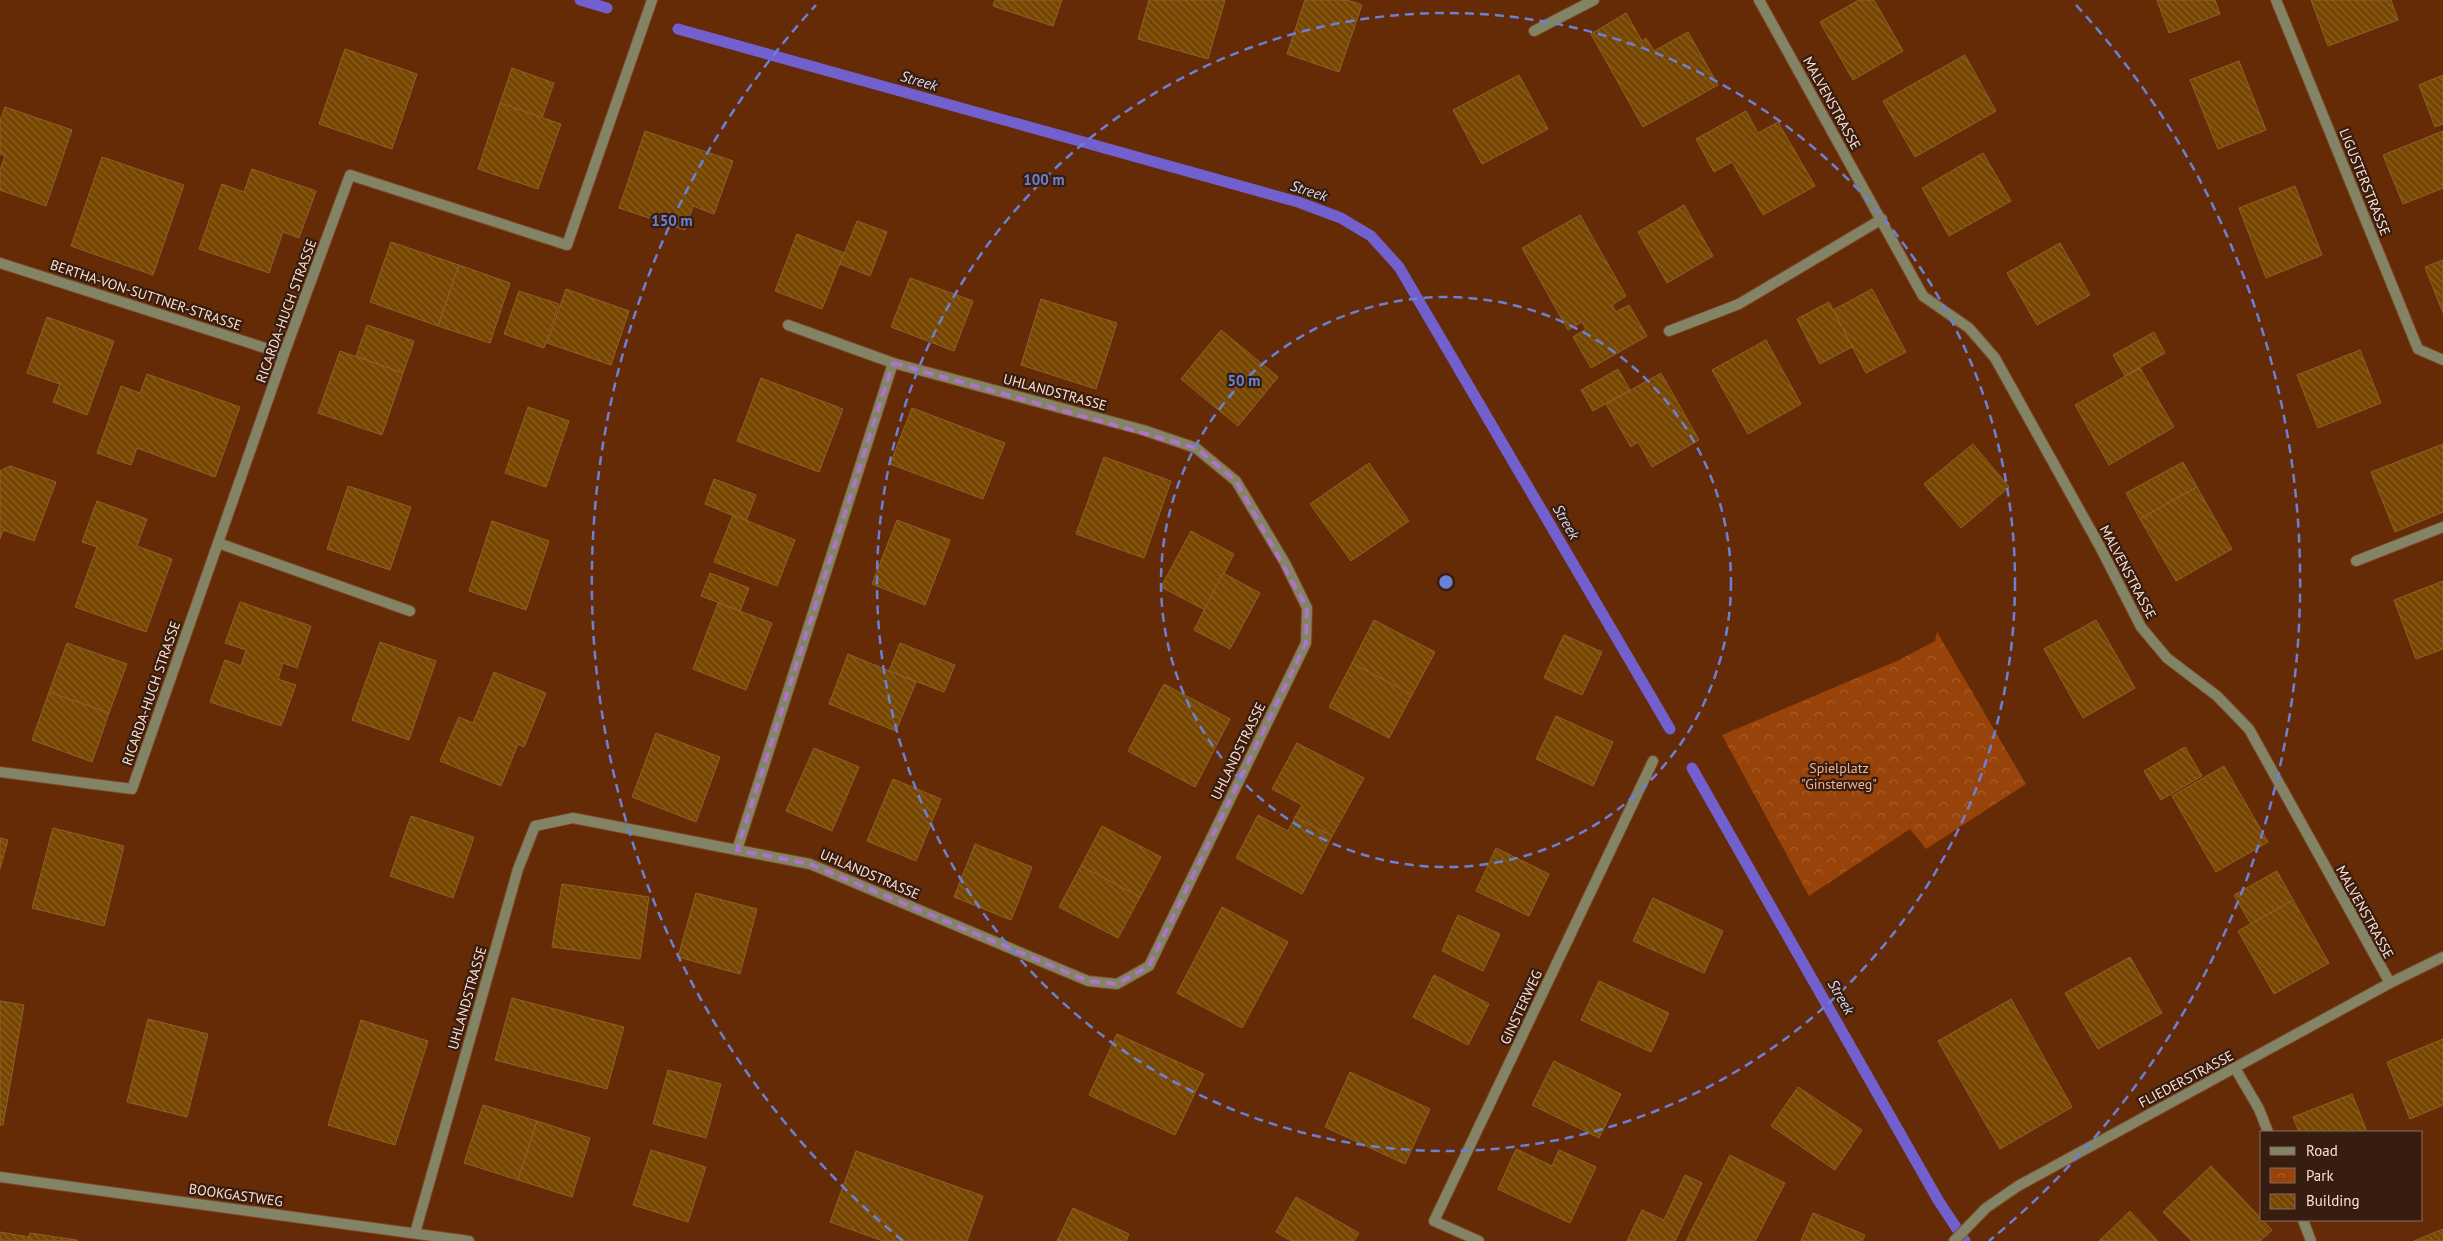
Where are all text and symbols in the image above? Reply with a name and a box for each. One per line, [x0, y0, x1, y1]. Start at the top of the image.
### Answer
street label: MALVENSTRASSE [1799, 53, 1865, 153]
water label: Streek [898, 66, 941, 95]
street label: LIGUSTERSTRASSE [2335, 126, 2395, 238]
text: 100 m [1023, 170, 1065, 189]
water label: Streek [1288, 176, 1331, 206]
text: 150 m [651, 211, 693, 230]
street label: RICARDA-HUCH STRASSE [252, 237, 320, 385]
street label: BERTHA-VON-SUTTNER-STRASSE [48, 256, 244, 334]
street label: UHLANDSTRASSE [1001, 370, 1109, 414]
text: 50 m [1228, 371, 1260, 390]
water label: Streek [1549, 501, 1585, 544]
street label: MALVENSTRASSE [2096, 522, 2160, 622]
centre of rings [1437, 573, 1455, 591]
street label: RICARDA-HUCH STRASSE [118, 618, 184, 768]
street label: UHLANDSTRASSE [1207, 699, 1269, 803]
park label: Spielplatz "Ginsterweg" [1801, 759, 1877, 793]
street label: UHLANDSTRASSE [818, 845, 922, 903]
street label: MALVENSTRASSE [2332, 862, 2398, 962]
street label: UHLANDSTRASSE [444, 944, 490, 1052]
street label: GINSTERWEG [1496, 967, 1546, 1047]
water label: Streek [1824, 976, 1860, 1019]
street label: FLIEDERSTRASSE [2136, 1046, 2236, 1112]
legend [2260, 1131, 2423, 1221]
text: Road [2306, 1141, 2338, 1160]
text: Park [2306, 1166, 2334, 1185]
street label: BOOKGASTWEG [188, 1179, 284, 1211]
text: Building [2306, 1191, 2360, 1210]

